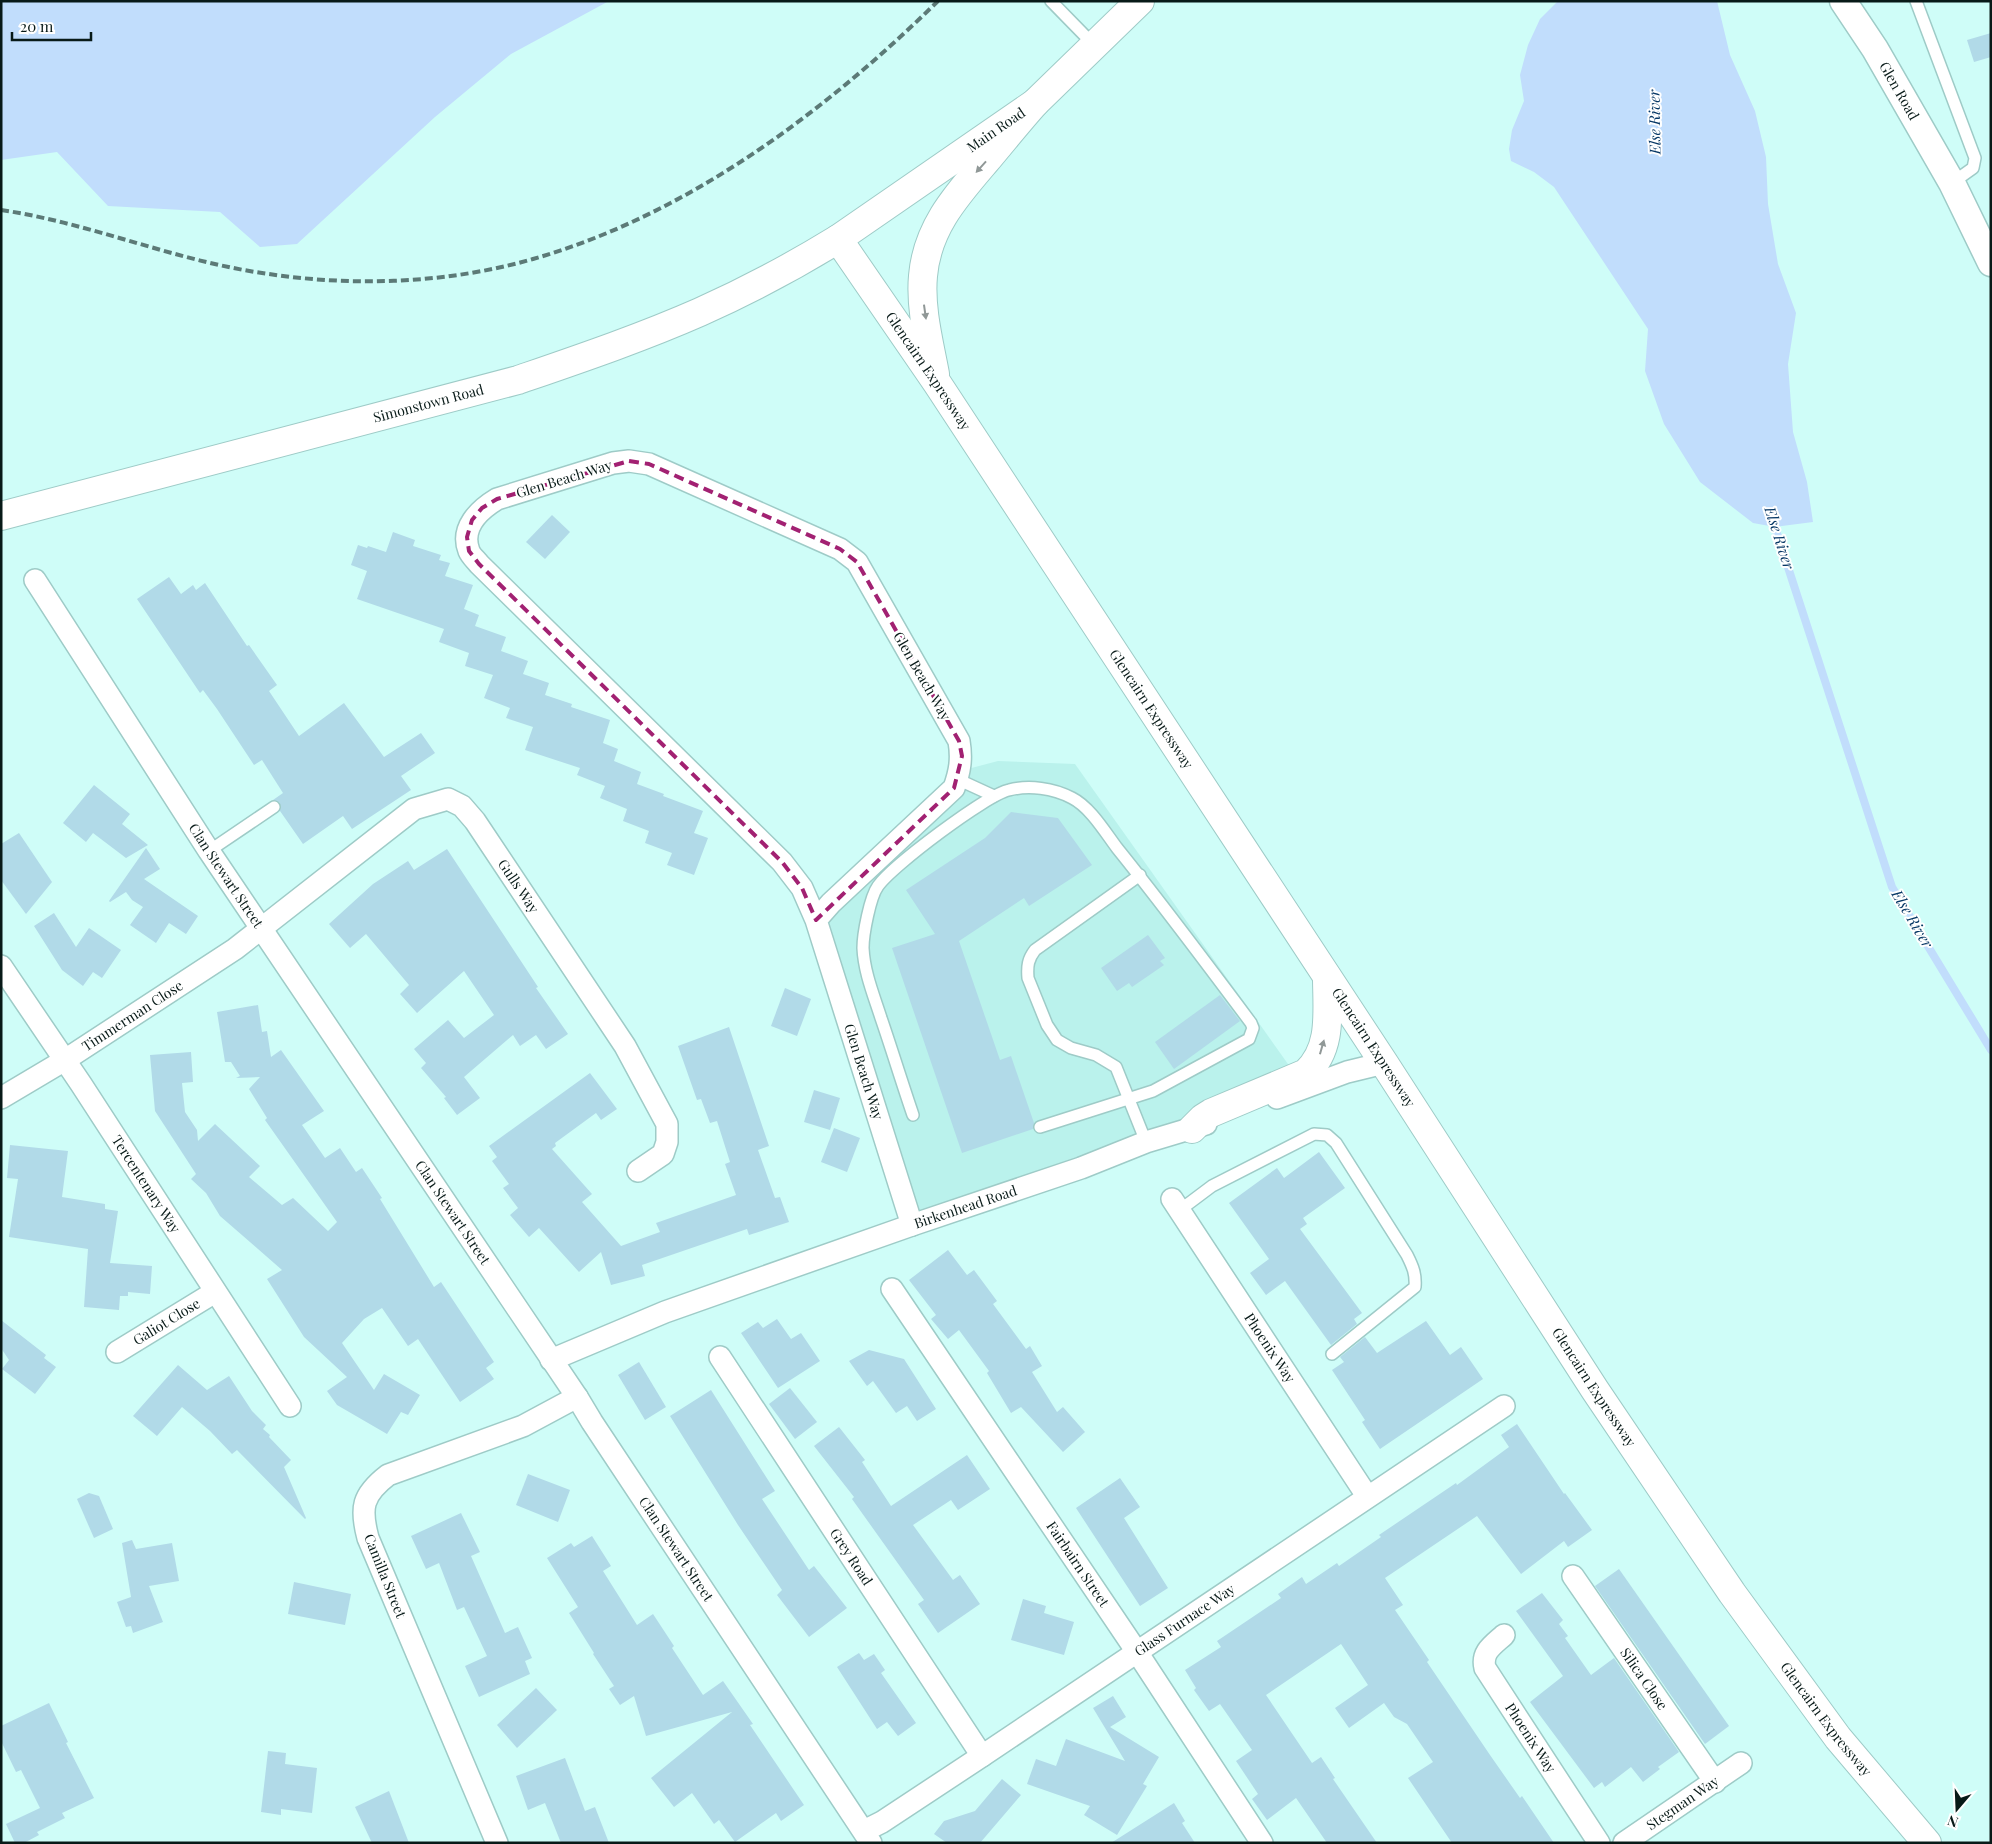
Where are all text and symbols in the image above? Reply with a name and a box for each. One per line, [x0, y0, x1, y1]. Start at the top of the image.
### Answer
scale bar [12, 10, 91, 42]
text: 20 m [20, 16, 54, 36]
street label: Glen Road [1875, 58, 1924, 123]
water label: Else River [1643, 89, 1665, 155]
street label: Main Road [963, 103, 1029, 156]
one-way arrow [975, 161, 987, 173]
one-way arrow [921, 305, 929, 321]
street label: Glencairn Expressway [882, 308, 975, 434]
street label: Simonstown Road [371, 379, 486, 427]
street label: Glen Beach Way [514, 455, 614, 502]
water label: Else River [1760, 503, 1800, 572]
street label: Glen Beach Way [889, 628, 955, 724]
street label: Glencairn Expressway [1106, 645, 1198, 772]
street label: Clan Stewart Street [185, 820, 269, 932]
street label: Gulls Way [494, 855, 544, 917]
water label: Else River [1887, 885, 1938, 952]
street label: Timmerman Close [78, 976, 186, 1055]
street label: Glencairn Expressway [1328, 984, 1420, 1111]
street label: Glen Beach Way [840, 1021, 888, 1122]
one-way arrow [1319, 1039, 1327, 1054]
street label: Tercentenary Way [108, 1131, 185, 1236]
street label: Clan Stewart Street [411, 1156, 496, 1269]
street label: Birkenhead Road [911, 1180, 1019, 1233]
street label: Galiot Close [129, 1294, 203, 1349]
street label: Phoenix Way [1240, 1309, 1300, 1386]
street label: Glencairn Expressway [1548, 1324, 1641, 1450]
street label: Clan Stewart Street [635, 1493, 719, 1606]
street label: Fairbairn Street [1042, 1517, 1114, 1611]
street label: Grey Road [826, 1524, 877, 1589]
street label: Camilla Street [360, 1531, 411, 1622]
street label: Glass Furnace Way [1130, 1579, 1238, 1660]
street label: Silica Close [1616, 1644, 1672, 1713]
street label: Glencairn Expressway [1776, 1658, 1876, 1780]
street label: Phoenix Way [1501, 1699, 1561, 1776]
street label: Stegman Way [1642, 1771, 1722, 1834]
north arrow [1932, 1784, 1982, 1834]
text: N [1945, 1811, 1960, 1832]

